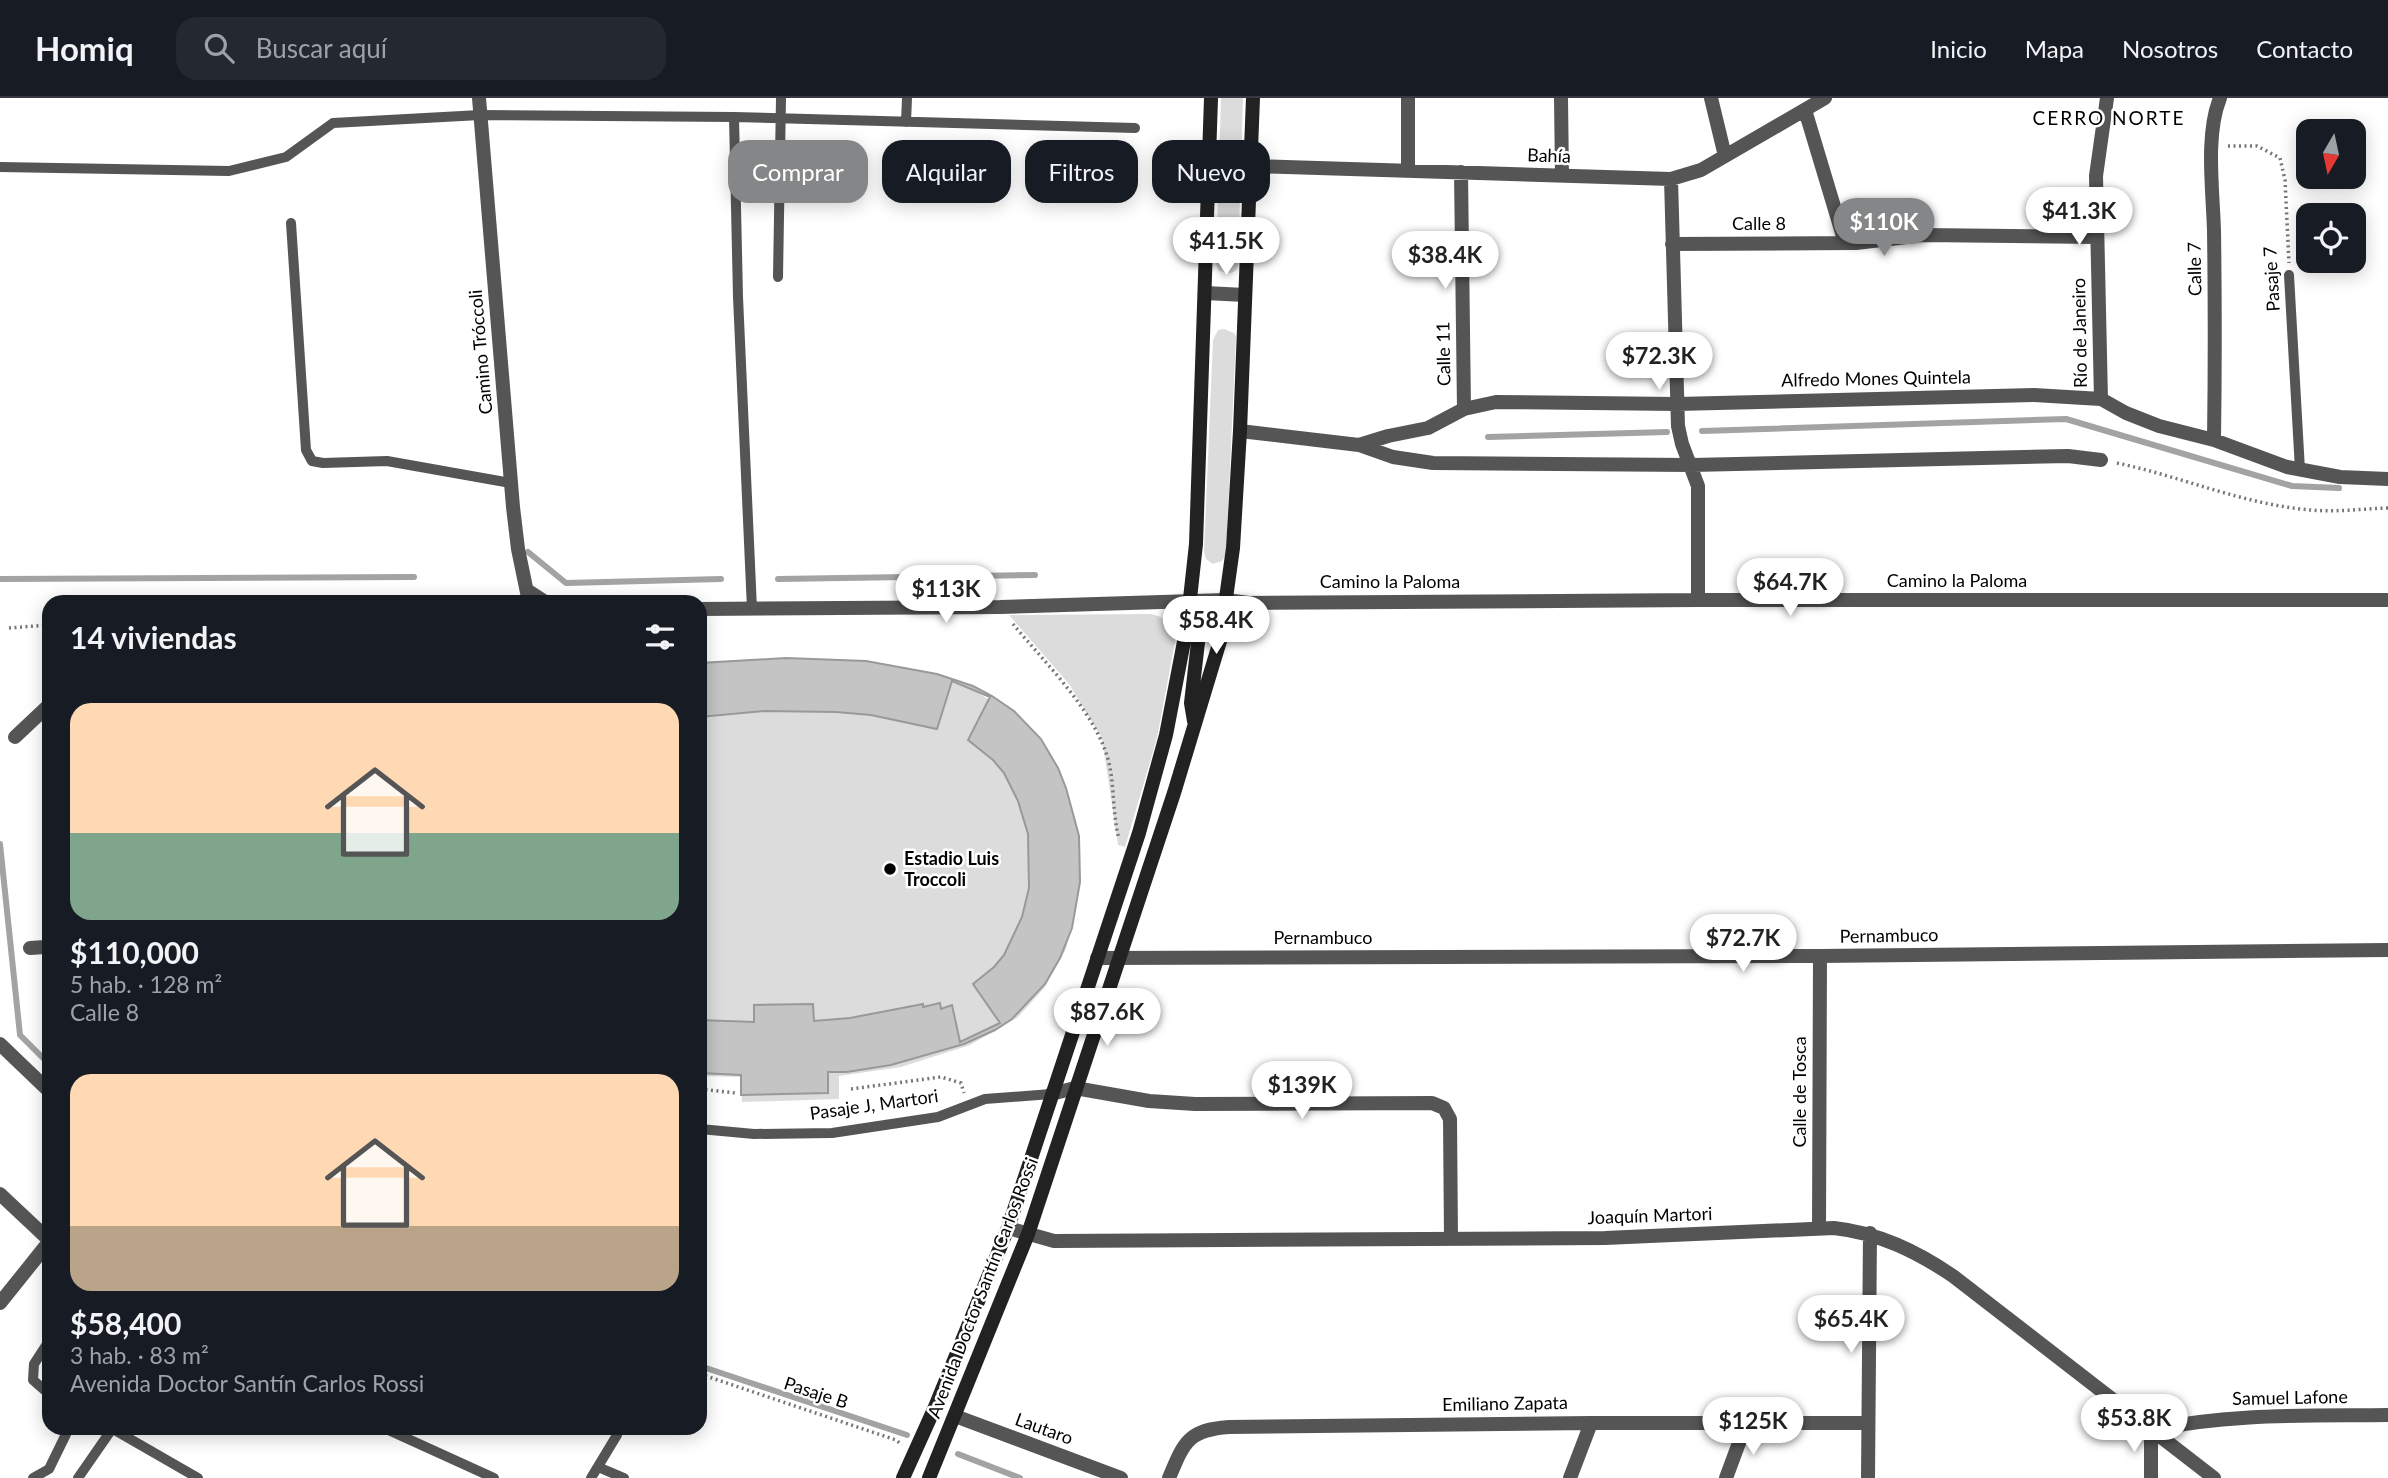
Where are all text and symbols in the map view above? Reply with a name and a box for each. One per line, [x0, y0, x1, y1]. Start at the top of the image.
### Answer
search box [176, 17, 666, 80]
text: Homiq [35, 28, 134, 68]
icon: search [200, 29, 238, 67]
text: Buscar aquí [256, 32, 387, 64]
text: Inicio [1930, 34, 1987, 63]
text: Mapa [2025, 34, 2084, 63]
text: Nosotros [2122, 34, 2218, 63]
text: Contacto [2256, 34, 2353, 63]
district label: CERRO NORTE [2033, 106, 2185, 129]
north arrow [2296, 119, 2366, 189]
map controls [2296, 119, 2366, 273]
chip: Comprar [728, 140, 868, 203]
chip: Alquilar [882, 140, 1011, 203]
chip: Filtros [1025, 140, 1138, 203]
chip: Nuevo [1152, 140, 1270, 203]
street label: Bahía [1527, 143, 1571, 167]
pin: $41.3K [2022, 188, 2136, 247]
text: $41.3K [2042, 196, 2116, 224]
pin: $110K [1835, 198, 1933, 258]
button: locate [2296, 203, 2366, 273]
text: $110K [1849, 207, 1919, 235]
street label: Calle 8 [1732, 212, 1786, 234]
pin: $41.5K [1169, 218, 1283, 277]
text: $41.5K [1189, 226, 1263, 254]
pin: $38.4K [1388, 232, 1502, 291]
text: $38.4K [1408, 240, 1482, 268]
street label: Calle 7 [2183, 242, 2205, 296]
street label: Pasaje 7 [2258, 246, 2284, 312]
street label: Río de Janeiro [2067, 278, 2091, 388]
street label: Camino Tróccoli [464, 289, 496, 415]
street label: Calle 11 [1431, 322, 1455, 386]
pin: $72.3K [1602, 332, 1716, 392]
text: $72.3K [1622, 341, 1696, 369]
street label: Alfredo Mones Quintela [1781, 365, 1971, 391]
pin: $64.7K [1733, 559, 1847, 618]
pin: $113K [897, 566, 995, 625]
text: $64.7K [1753, 567, 1827, 595]
street label: Camino la Paloma [1887, 569, 2027, 591]
street label: Camino la Paloma [1320, 570, 1460, 592]
text: $113K [911, 574, 981, 602]
pin: $58.4K [1159, 596, 1273, 656]
text: $58.4K [1179, 605, 1253, 633]
icon: filters [641, 618, 679, 656]
text: 14 viviendas [70, 619, 237, 655]
icon: home [312, 749, 438, 875]
place label: Estadio Luis Troccoli [904, 847, 999, 890]
marker: Estadio Luis Troccoli [882, 861, 898, 877]
pin: $72.7K [1686, 914, 1800, 974]
text: $72.7K [1706, 923, 1780, 951]
street label: Pernambuco [1839, 923, 1939, 947]
street label: Pernambuco [1274, 926, 1372, 948]
text: $110,000 [70, 934, 199, 970]
text: 5 hab. · 128 m² [70, 970, 222, 998]
pin: $87.6K [1050, 988, 1164, 1048]
text: $87.6K [1070, 997, 1144, 1025]
text: Calle 8 [70, 998, 139, 1026]
street label: Calle de Tosca [1788, 1036, 1810, 1148]
pin: $139K [1253, 1062, 1351, 1121]
text: $139K [1267, 1070, 1337, 1098]
street label: Pasaje J, Martori [808, 1084, 940, 1124]
icon: home [312, 1120, 438, 1246]
street label: Avenida Doctor Santín Carlos Rossi [922, 1154, 1042, 1421]
street label: Joaquín Martori [1587, 1202, 1713, 1228]
pin: $65.4K [1794, 1296, 1908, 1355]
text: $65.4K [1814, 1304, 1888, 1332]
text: $58,400 [70, 1305, 181, 1341]
text: 3 hab. · 83 m² [70, 1341, 209, 1369]
text: Avenida Doctor Santín Carlos Rossi [70, 1369, 424, 1397]
street label: Pasaje B [781, 1371, 851, 1413]
street label: Samuel Lafone [2232, 1385, 2348, 1409]
street label: Emiliano Zapata [1442, 1391, 1568, 1415]
pin: $53.8K [2077, 1394, 2191, 1454]
pin: $125K [1704, 1398, 1802, 1457]
text: $53.8K [2097, 1403, 2171, 1431]
text: $125K [1718, 1406, 1788, 1434]
street label: Lautaro [1012, 1407, 1076, 1449]

